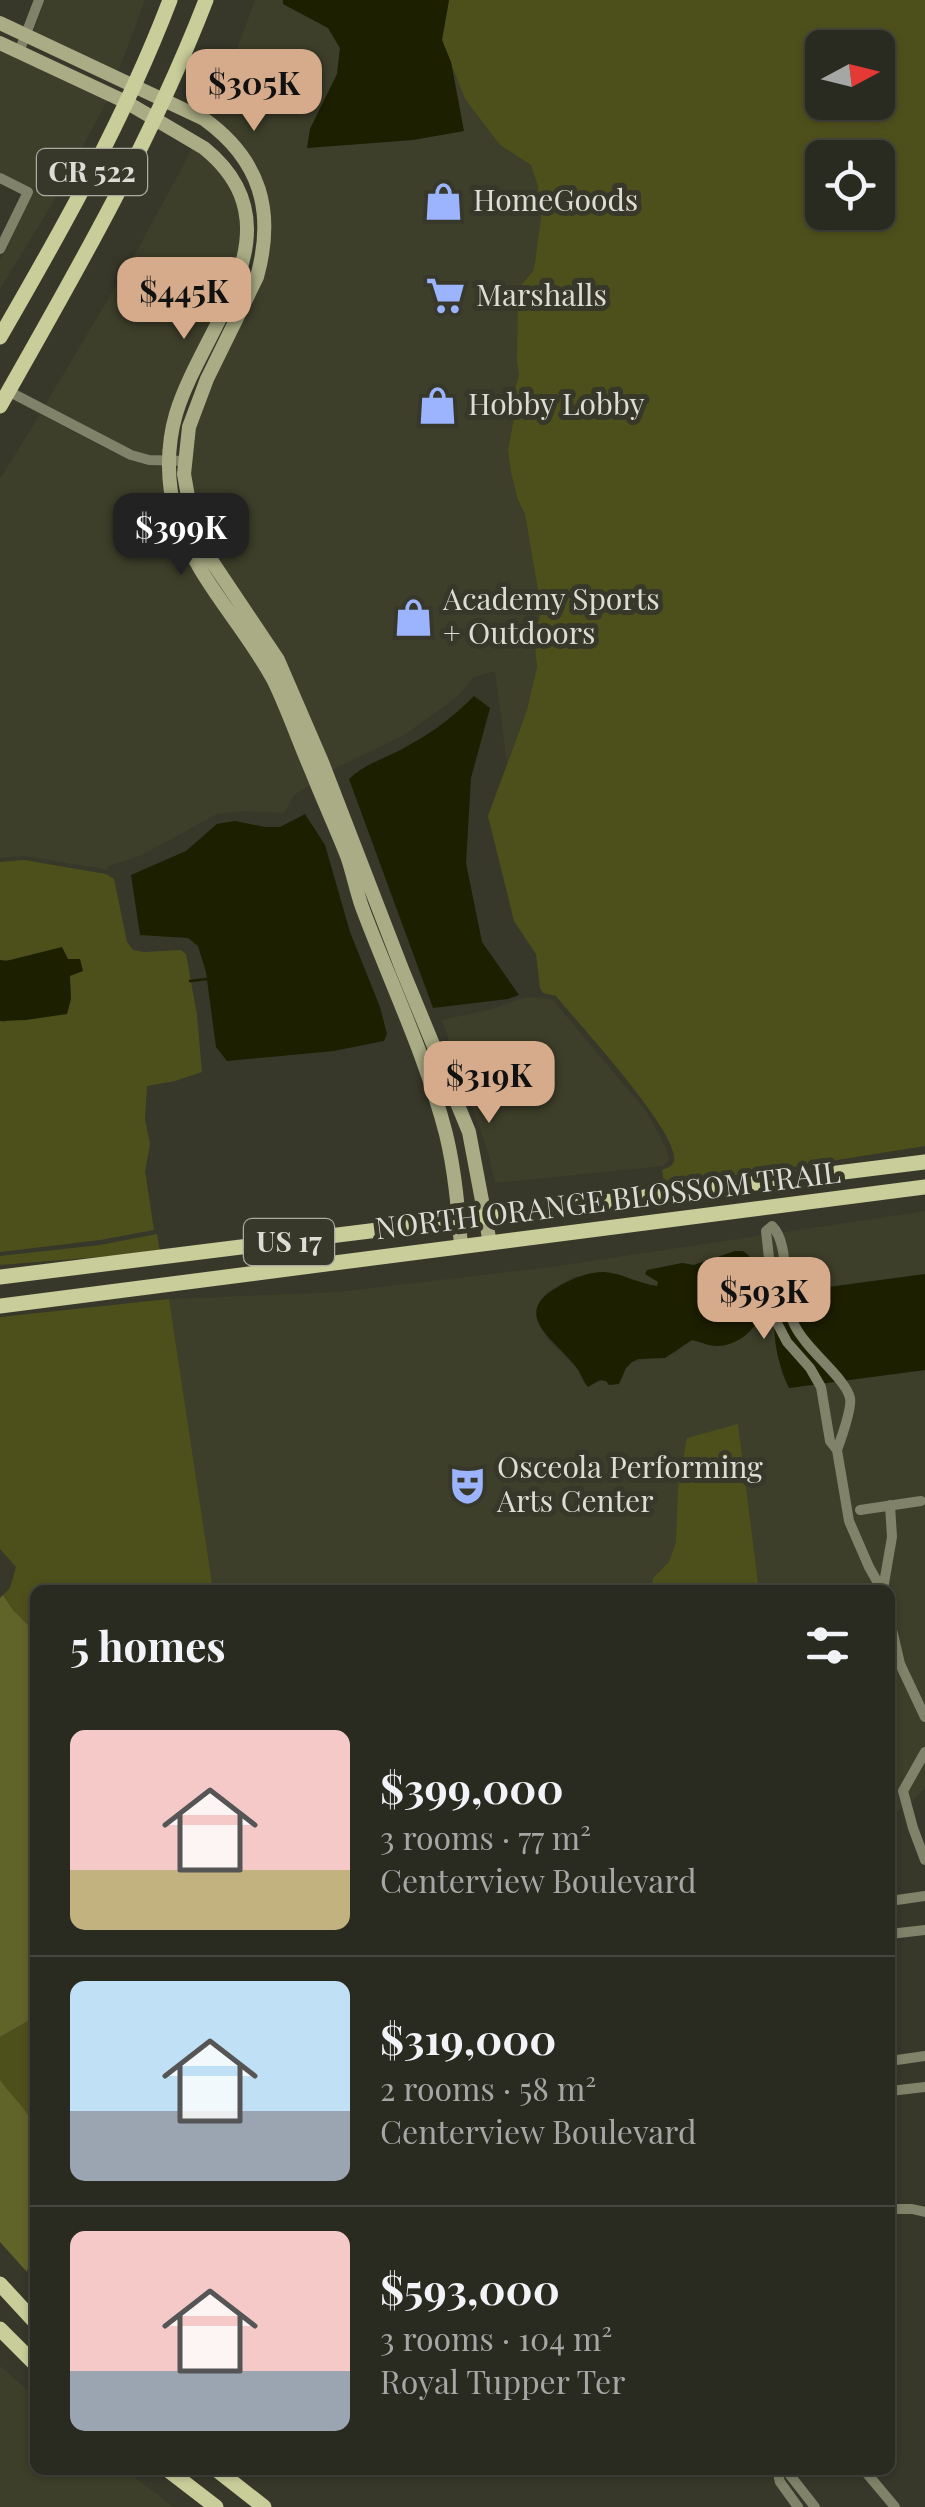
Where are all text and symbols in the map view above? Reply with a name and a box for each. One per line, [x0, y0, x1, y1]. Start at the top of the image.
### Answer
north arrow [805, 30, 895, 120]
map controls [805, 30, 895, 230]
pin: $305K [184, 49, 324, 134]
text: $305K [208, 60, 300, 103]
button: locate [805, 140, 895, 230]
road number: CR 522 [37, 149, 147, 195]
place label: HomeGoods [473, 179, 638, 219]
shop icon: HomeGoods [422, 180, 464, 222]
pin: $445K [114, 257, 254, 342]
text: $445K [139, 268, 229, 311]
place label: Marshalls [476, 274, 607, 314]
supermarket icon: Marshalls [425, 275, 467, 317]
place label: Hobby Lobby [468, 383, 645, 423]
shop icon: Hobby Lobby [417, 384, 459, 426]
pin: $399K [111, 493, 251, 578]
text: $399K [135, 504, 227, 547]
place label: Academy Sports + Outdoors [442, 578, 660, 652]
shop icon: Academy Sports + Outdoors [392, 596, 434, 638]
pin: $319K [419, 1041, 559, 1126]
text: $319K [446, 1052, 532, 1095]
street label: NORTH ORANGE BLOSSOM TRAIL [373, 1151, 843, 1247]
road number: US 17 [244, 1219, 334, 1265]
pin: $593K [694, 1257, 834, 1342]
text: $593K [719, 1268, 809, 1311]
place label: Osceola Performing Arts Center [496, 1446, 763, 1520]
theatre icon: Osceola Performing Arts Center [446, 1464, 488, 1506]
text: 5 homes [70, 1617, 226, 1673]
icon: filters [800, 1618, 855, 1673]
text: $399,000 [380, 1759, 564, 1815]
icon: home [150, 1770, 270, 1890]
text: 3 rooms · 77 m² [380, 1815, 591, 1858]
text: Centerview Boulevard [380, 1858, 696, 1901]
text: $319,000 [380, 2010, 556, 2066]
icon: home [150, 2021, 270, 2141]
text: 2 rooms · 58 m² [380, 2066, 596, 2109]
text: Centerview Boulevard [380, 2109, 696, 2152]
text: $593,000 [380, 2260, 560, 2316]
icon: home [150, 2271, 270, 2391]
text: 3 rooms · 104 m² [380, 2316, 612, 2359]
text: Royal Tupper Ter [380, 2359, 626, 2402]

